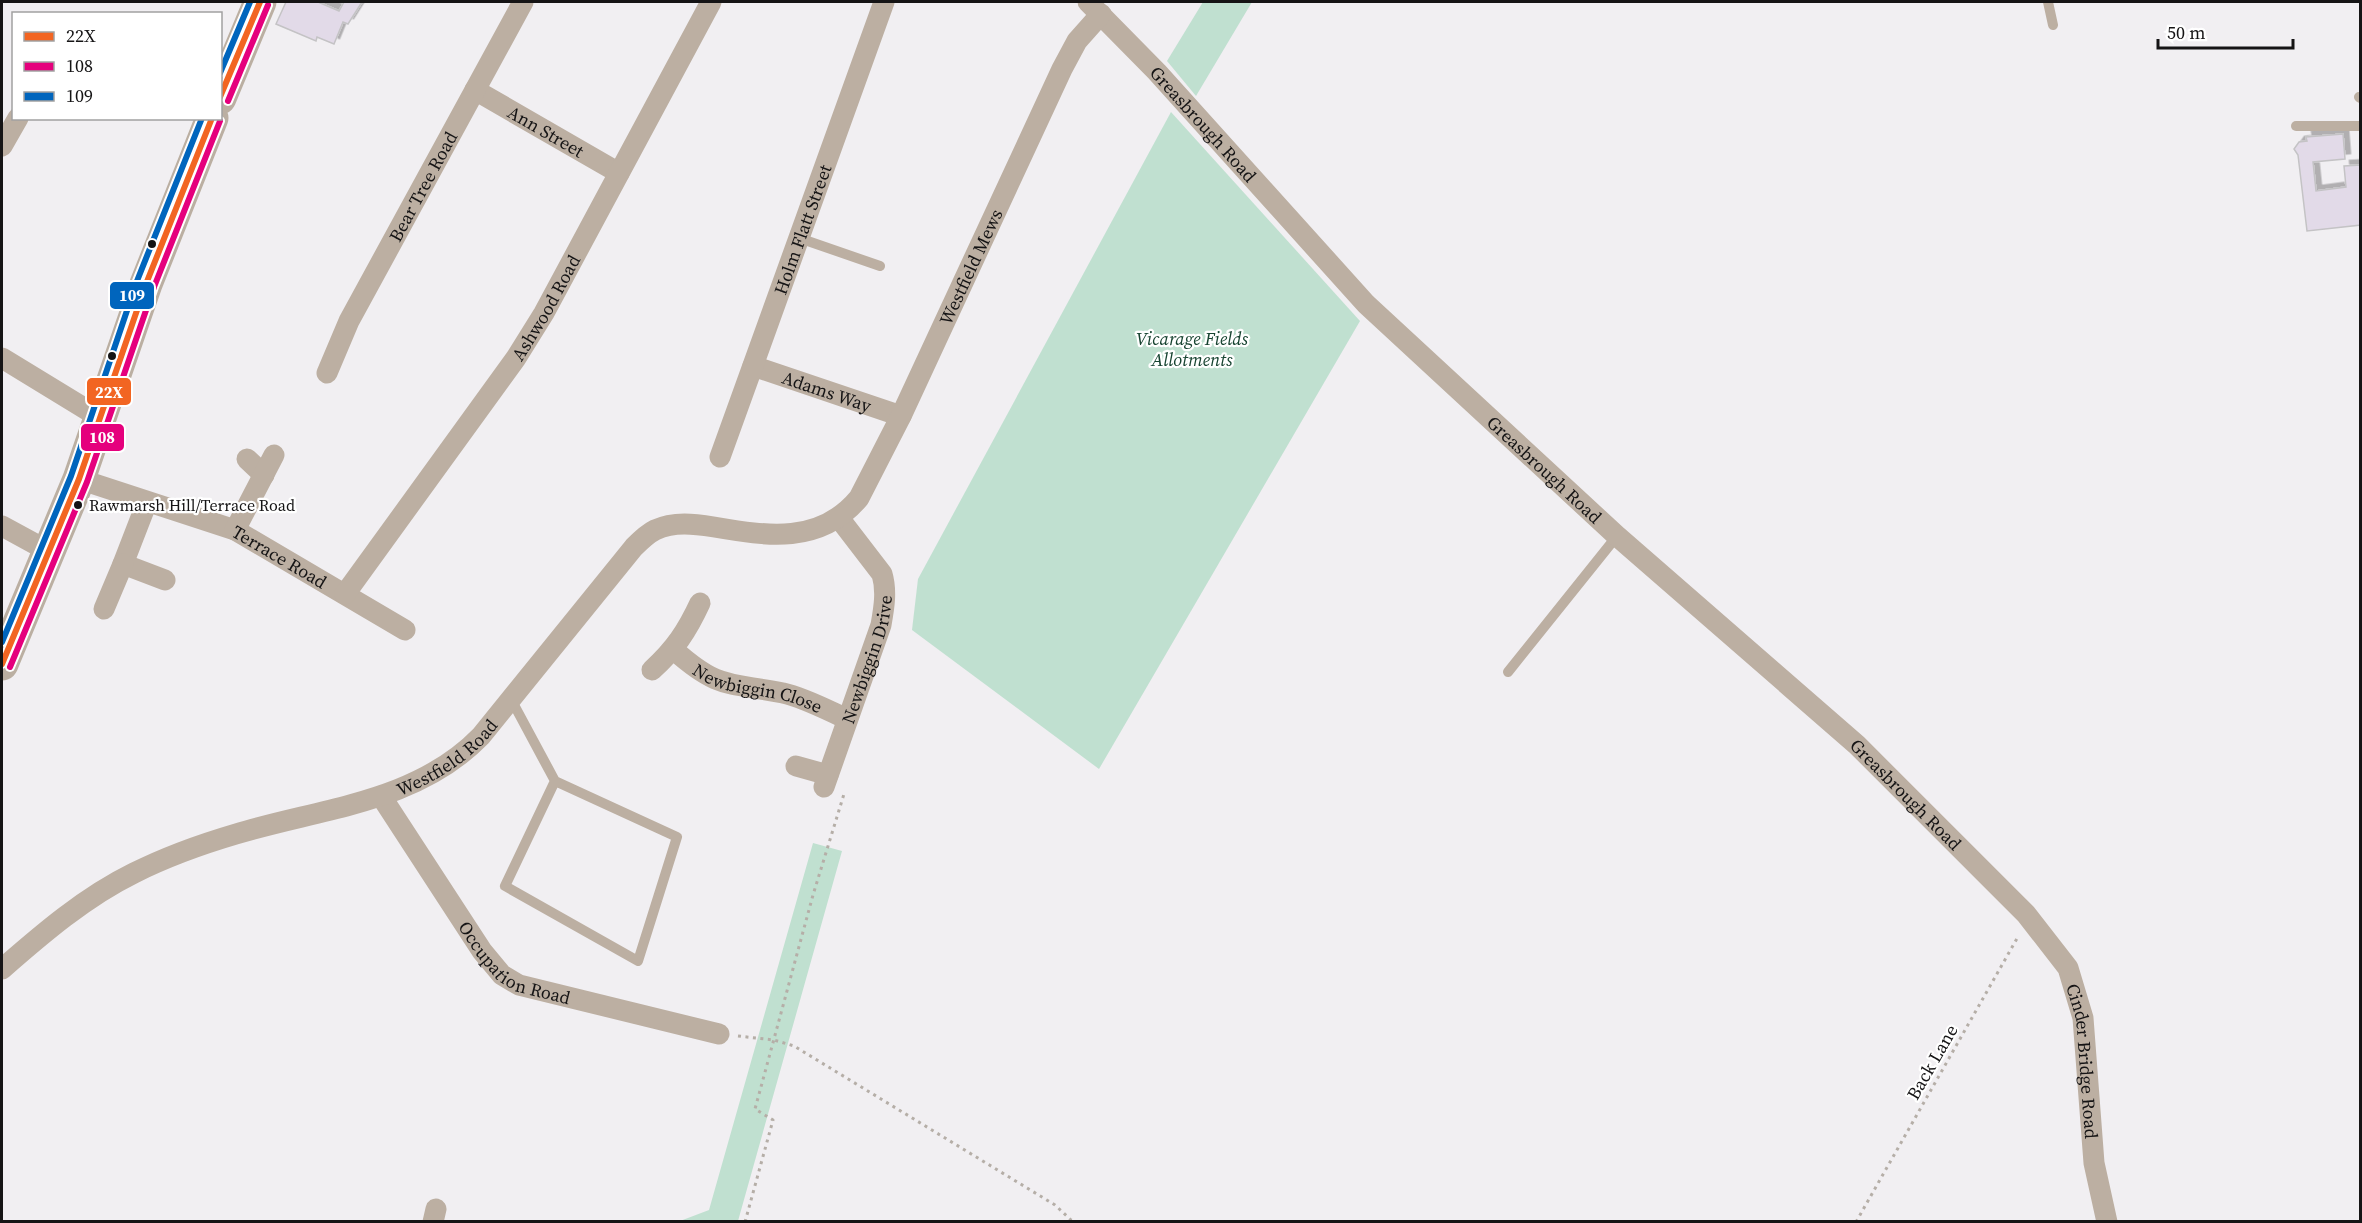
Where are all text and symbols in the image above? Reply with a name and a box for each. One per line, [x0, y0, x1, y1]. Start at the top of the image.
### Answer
legend [12, 12, 222, 120]
scale bar [2158, 12, 2293, 50]
text: 50 m [2167, 20, 2205, 45]
text: 22X [66, 23, 96, 48]
text: 108 [66, 53, 93, 78]
street label: Greasbrough Road [1145, 60, 1263, 187]
text: 109 [66, 83, 93, 108]
street label: Ann Street [503, 99, 589, 163]
street label: Bear Tree Road [382, 127, 463, 246]
street label: Holm Flatt Street [767, 161, 837, 298]
street label: Westfield Mews [933, 205, 1008, 329]
unlabelled marker [146, 238, 158, 250]
street label: Ashwood Road [505, 250, 586, 365]
line badge: 109 [109, 281, 155, 310]
text: 109 [119, 284, 145, 306]
park label: Vicarage Fields Allotments [1136, 326, 1249, 372]
unlabelled marker [106, 350, 118, 362]
street label: Adams Way [779, 364, 876, 418]
line badge: 22X [86, 377, 132, 406]
text: 22X [95, 381, 123, 403]
street label: Greasbrough Road [1482, 410, 1608, 529]
line badge: 108 [80, 423, 125, 452]
text: 108 [89, 426, 115, 448]
place label: Rawmarsh Hill/Terrace Road [89, 494, 295, 516]
marker: Rawmarsh Hill/Terrace Road [72, 499, 84, 511]
street label: Terrace Road [228, 519, 332, 594]
street label: Newbiggin Drive [835, 594, 897, 727]
street label: Newbiggin Close [688, 657, 827, 718]
street label: Westfield Road [392, 713, 503, 801]
street label: Greasbrough Road [1845, 733, 1967, 855]
street label: Occupation Road [453, 916, 573, 1010]
street label: Cinder Bridge Road [2061, 980, 2105, 1140]
street label: Back Lane [1900, 1020, 1964, 1104]

